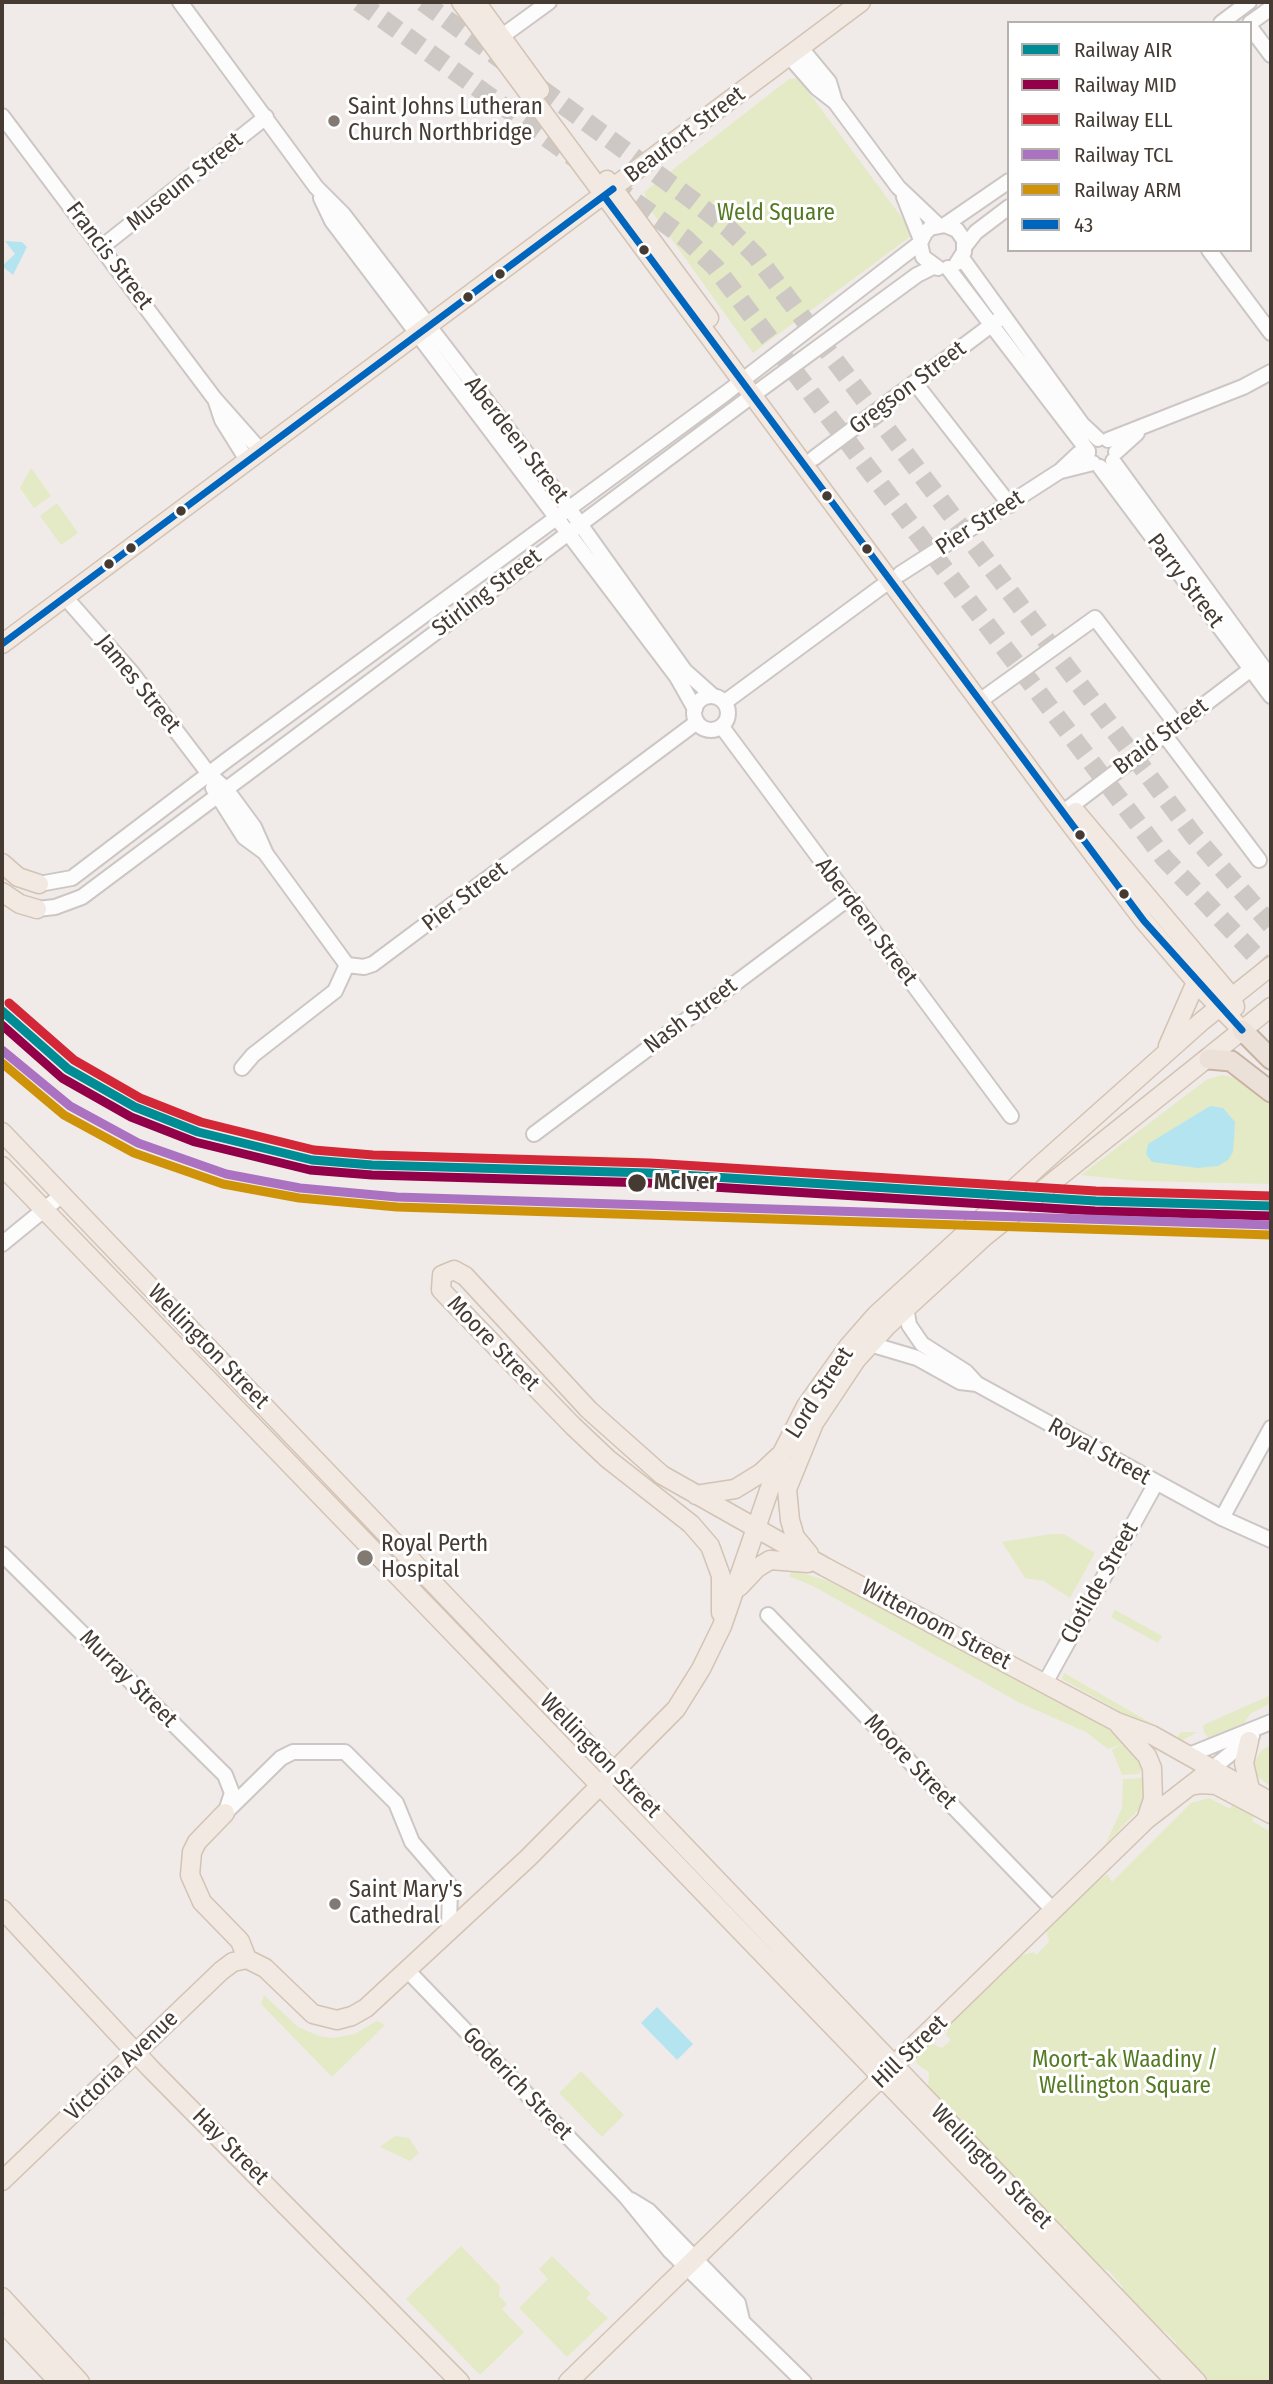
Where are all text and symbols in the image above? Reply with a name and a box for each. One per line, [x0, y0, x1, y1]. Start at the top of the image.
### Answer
legend [1007, 21, 1252, 252]
text: Railway AIR [1074, 37, 1172, 63]
text: Railway MID [1074, 72, 1177, 98]
street label: Beaufort Street [619, 81, 751, 189]
place label: Saint Johns Lutheran Church Northbridge [348, 94, 543, 148]
text: Railway ELL [1074, 107, 1173, 133]
marker: Saint Johns Lutheran Church Northbridge [326, 113, 342, 129]
street label: Museum Street [121, 127, 249, 237]
text: Railway TCL [1074, 142, 1173, 168]
text: Railway ARM [1074, 177, 1182, 203]
street label: Francis Street [60, 197, 158, 315]
park label: Weld Square [717, 200, 835, 228]
text: 43 [1074, 212, 1093, 238]
unlabelled marker [637, 243, 651, 257]
unlabelled marker [493, 267, 507, 281]
unlabelled marker [461, 290, 475, 304]
street label: Gregson Street [844, 335, 972, 441]
street label: Aberdeen Street [458, 372, 574, 508]
street label: Pier Street [931, 484, 1029, 562]
unlabelled marker [820, 489, 834, 503]
unlabelled marker [174, 504, 188, 518]
street label: Parry Street [1141, 529, 1229, 633]
unlabelled marker [124, 541, 138, 555]
unlabelled marker [860, 542, 874, 556]
street label: Stirling Street [427, 543, 547, 643]
unlabelled marker [102, 557, 116, 571]
street label: James Street [90, 629, 186, 739]
street label: Braid Street [1108, 693, 1214, 781]
unlabelled marker [1073, 828, 1087, 842]
street label: Aberdeen Street [809, 853, 923, 991]
street label: Pier Street [417, 856, 513, 938]
unlabelled marker [1117, 887, 1131, 901]
street label: Nash Street [639, 972, 743, 1060]
place label: McIver [654, 1169, 717, 1197]
marker: McIver [626, 1172, 648, 1194]
street label: Wellington Street [142, 1279, 274, 1415]
street label: Moore Street [441, 1291, 545, 1397]
street label: Lord Street [780, 1342, 860, 1444]
street label: Royal Street [1043, 1412, 1155, 1492]
street label: Clotilde Street [1055, 1518, 1145, 1648]
place label: Royal Perth Hospital [381, 1531, 488, 1585]
marker: Royal Perth Hospital [355, 1548, 375, 1568]
street label: Wittenoom Street [857, 1574, 1015, 1676]
street label: Murray Street [73, 1624, 183, 1734]
street label: Wellington Street [534, 1688, 666, 1824]
street label: Moore Street [858, 1709, 962, 1815]
place label: Saint Mary's Cathedral [349, 1877, 463, 1931]
marker: Saint Mary's Cathedral [327, 1896, 343, 1912]
street label: Victoria Avenue [60, 2005, 184, 2127]
street label: Hill Street [867, 2009, 953, 2095]
street label: Goderich Street [456, 2022, 578, 2146]
park label: Moort-ak Waadiny / Wellington Square [1032, 2047, 1218, 2101]
street label: Wellington Street [925, 2099, 1057, 2235]
street label: Hay Street [186, 2103, 274, 2191]

